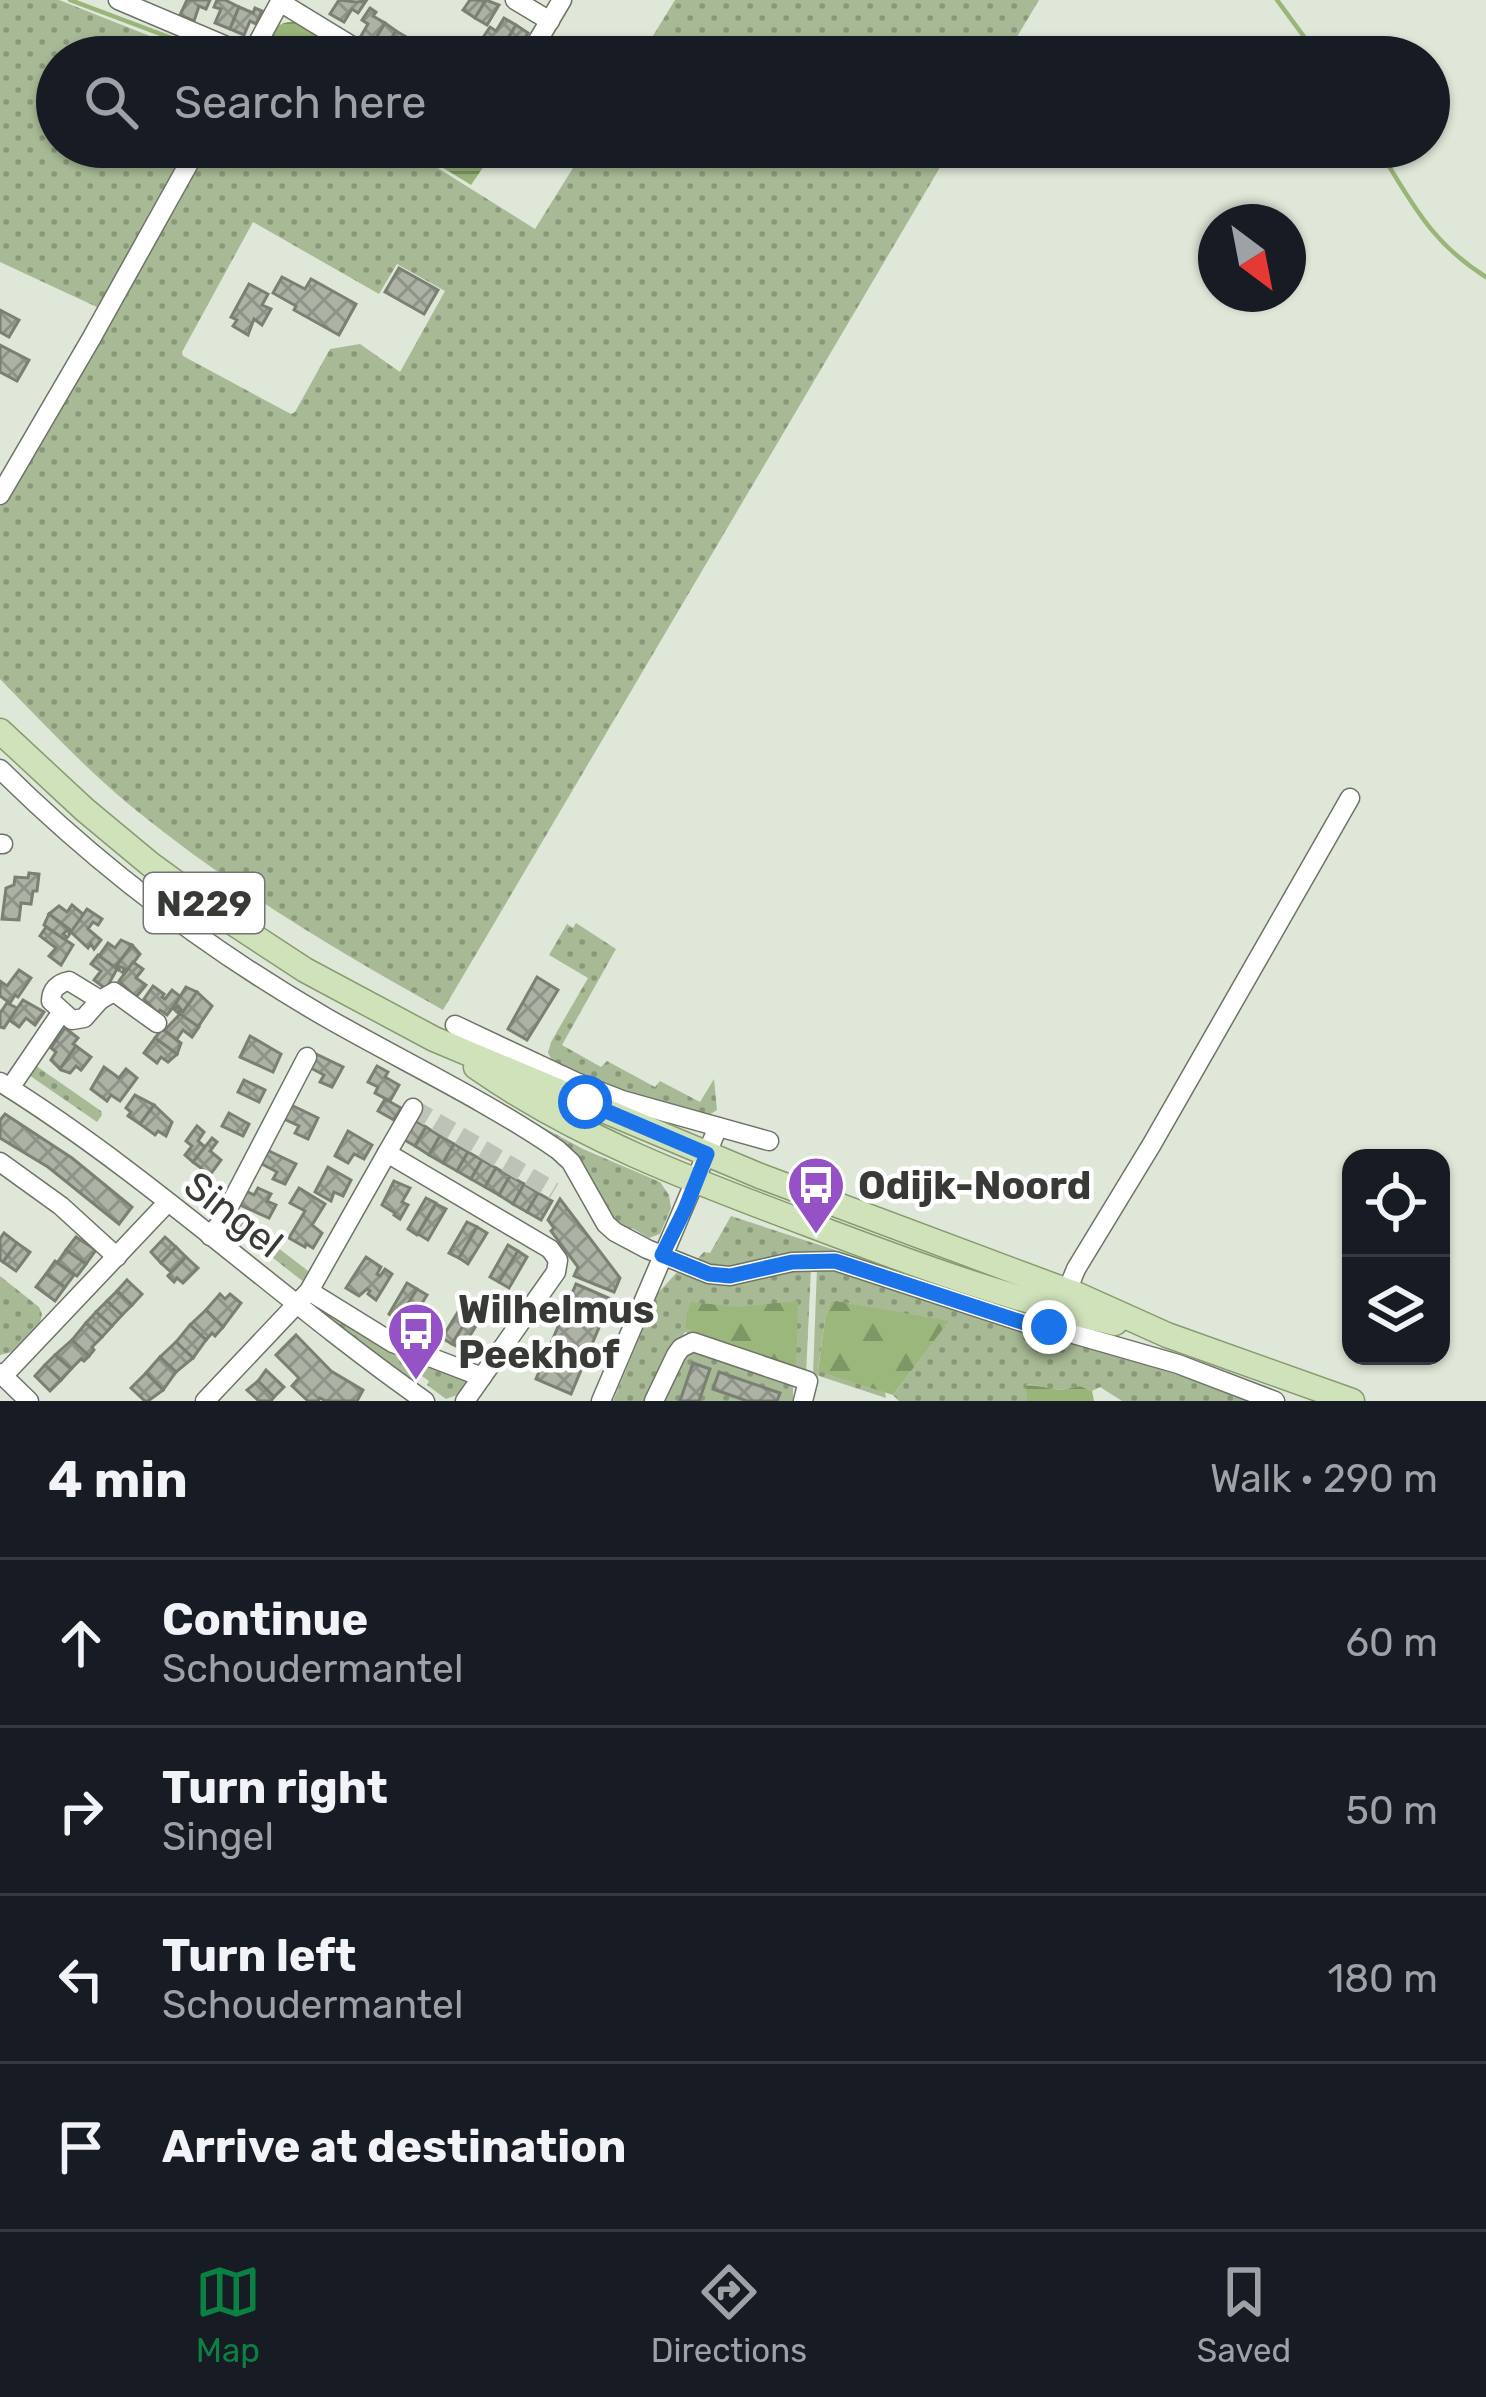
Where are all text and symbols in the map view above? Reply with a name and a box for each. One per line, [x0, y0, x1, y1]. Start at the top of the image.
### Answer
search box [36, 36, 1450, 168]
icon: search [78, 69, 144, 135]
text: Search here [174, 76, 426, 129]
north arrow [1198, 204, 1306, 312]
road number: N229 [144, 873, 264, 933]
route start [558, 1075, 612, 1129]
map controls [1342, 1149, 1450, 1365]
button: locate [1342, 1149, 1450, 1257]
bus stop icon: Odijk-Noord [785, 1154, 847, 1236]
street label: Singel [175, 1162, 292, 1267]
place label: Odijk-Noord [858, 1163, 1091, 1209]
button: layers [1342, 1257, 1450, 1365]
place label: Wilhelmus Peekhof [458, 1287, 655, 1378]
bus stop icon: Wilhelmus Peekhof [385, 1300, 447, 1382]
route end [1022, 1300, 1076, 1354]
text: 4 min [48, 1449, 188, 1510]
text: Walk · 290 m [1210, 1456, 1438, 1502]
text: Continue [162, 1593, 368, 1646]
icon: ahead [48, 1610, 114, 1676]
text: 60 m [1345, 1620, 1438, 1666]
text: Schoudermantel [162, 1646, 463, 1692]
text: Turn right [162, 1761, 388, 1814]
icon: right [48, 1778, 114, 1844]
text: 50 m [1346, 1788, 1438, 1834]
text: Singel [162, 1814, 274, 1860]
text: Turn left [162, 1929, 356, 1982]
icon: left [48, 1946, 114, 2012]
text: 180 m [1328, 1956, 1438, 2002]
text: Schoudermantel [162, 1982, 463, 2028]
icon: arrive [48, 2114, 114, 2180]
text: Arrive at destination [162, 2120, 627, 2173]
tab: Map [195, 2259, 261, 2370]
tab: Directions [651, 2259, 807, 2370]
tab: Saved [1197, 2259, 1291, 2370]

